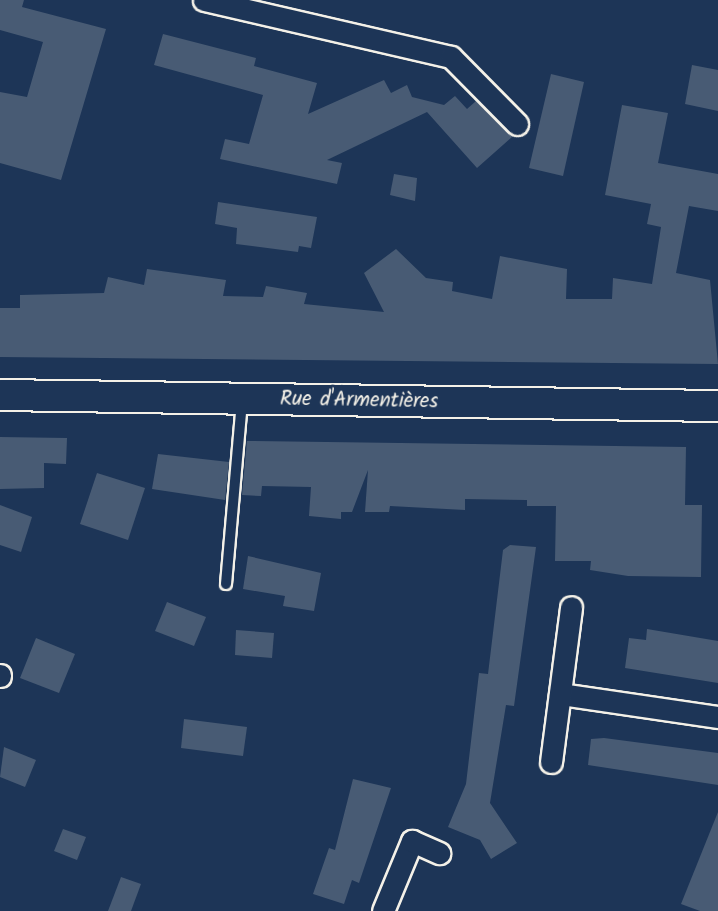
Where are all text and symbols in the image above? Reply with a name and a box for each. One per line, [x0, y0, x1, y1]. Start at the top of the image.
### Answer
street label: Rue d'Armentières [280, 387, 438, 415]

